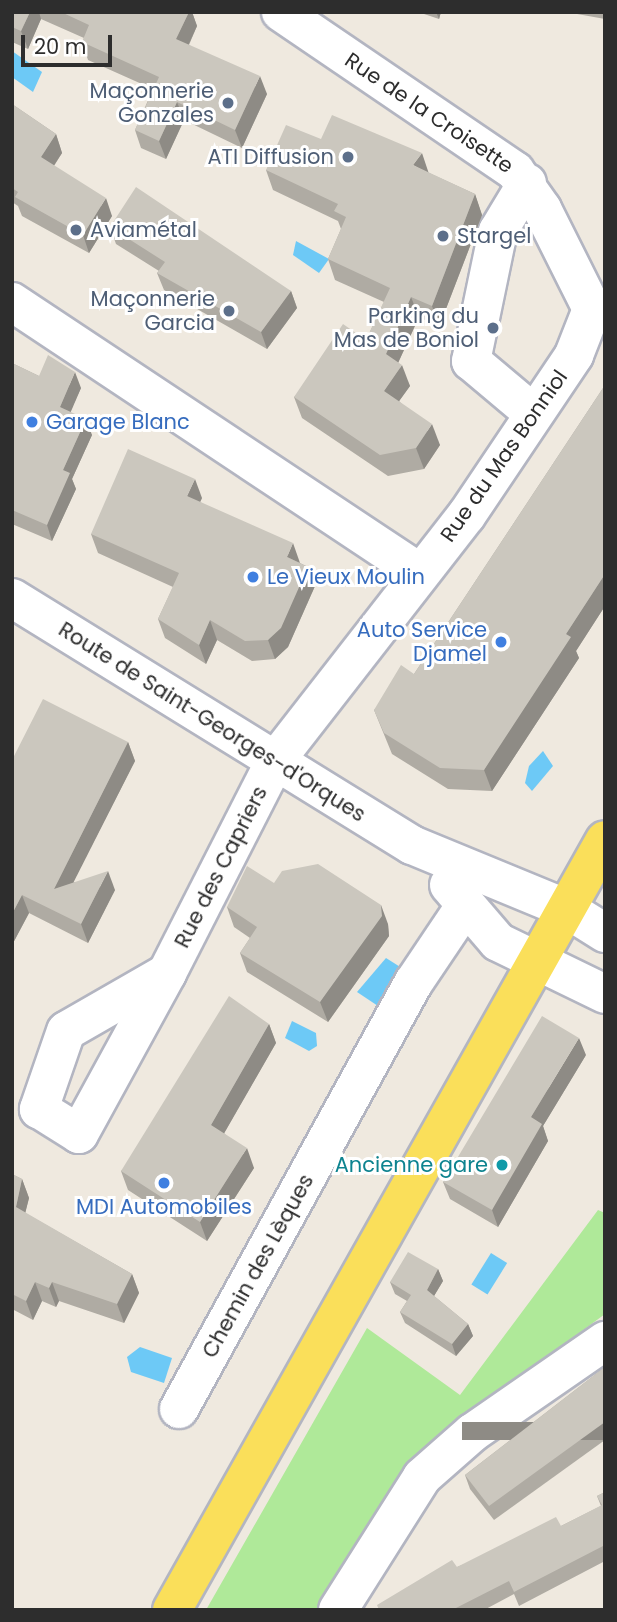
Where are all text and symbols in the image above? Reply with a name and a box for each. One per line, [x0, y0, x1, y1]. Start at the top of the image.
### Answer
scale bar [24, 21, 116, 65]
text: 20 m [34, 32, 87, 61]
street label: Rue de la Croisette [340, 47, 518, 179]
place label: Maçonnerie Gonzales [90, 78, 214, 128]
marker: Maçonnerie Gonzales [220, 95, 236, 111]
place label: ATI Diffusion [207, 144, 334, 170]
marker: ATI Diffusion [340, 149, 356, 165]
place label: Aviamétal [90, 217, 197, 243]
marker: Aviamétal [68, 222, 84, 238]
place label: Stargel [457, 223, 531, 249]
marker: Stargel [435, 228, 451, 244]
place label: Maçonnerie Garcia [91, 286, 215, 336]
marker: Maçonnerie Garcia [221, 303, 237, 319]
place label: Parking du Mas de Boniol [334, 303, 479, 353]
marker: Parking du Mas de Boniol [485, 320, 501, 336]
street label: Rue du Mas Bonniol [435, 365, 573, 547]
place label: Garage Blanc [46, 409, 190, 435]
marker: Garage Blanc [24, 414, 40, 430]
place label: Le Vieux Moulin [267, 564, 425, 590]
marker: Le Vieux Moulin [245, 569, 261, 585]
street label: Route de Saint-Georges-d'Orques [54, 617, 370, 827]
place label: Auto Service Djamel [357, 617, 487, 667]
marker: Auto Service Djamel [493, 634, 509, 650]
street label: Rue des Capriers [169, 782, 273, 952]
place label: Ancienne gare [335, 1152, 488, 1178]
marker: Ancienne gare [494, 1157, 510, 1173]
street label: Chemin des Lèques [197, 1170, 319, 1362]
marker: MDI Automobiles [156, 1175, 172, 1191]
place label: MDI Automobiles [76, 1194, 252, 1220]

